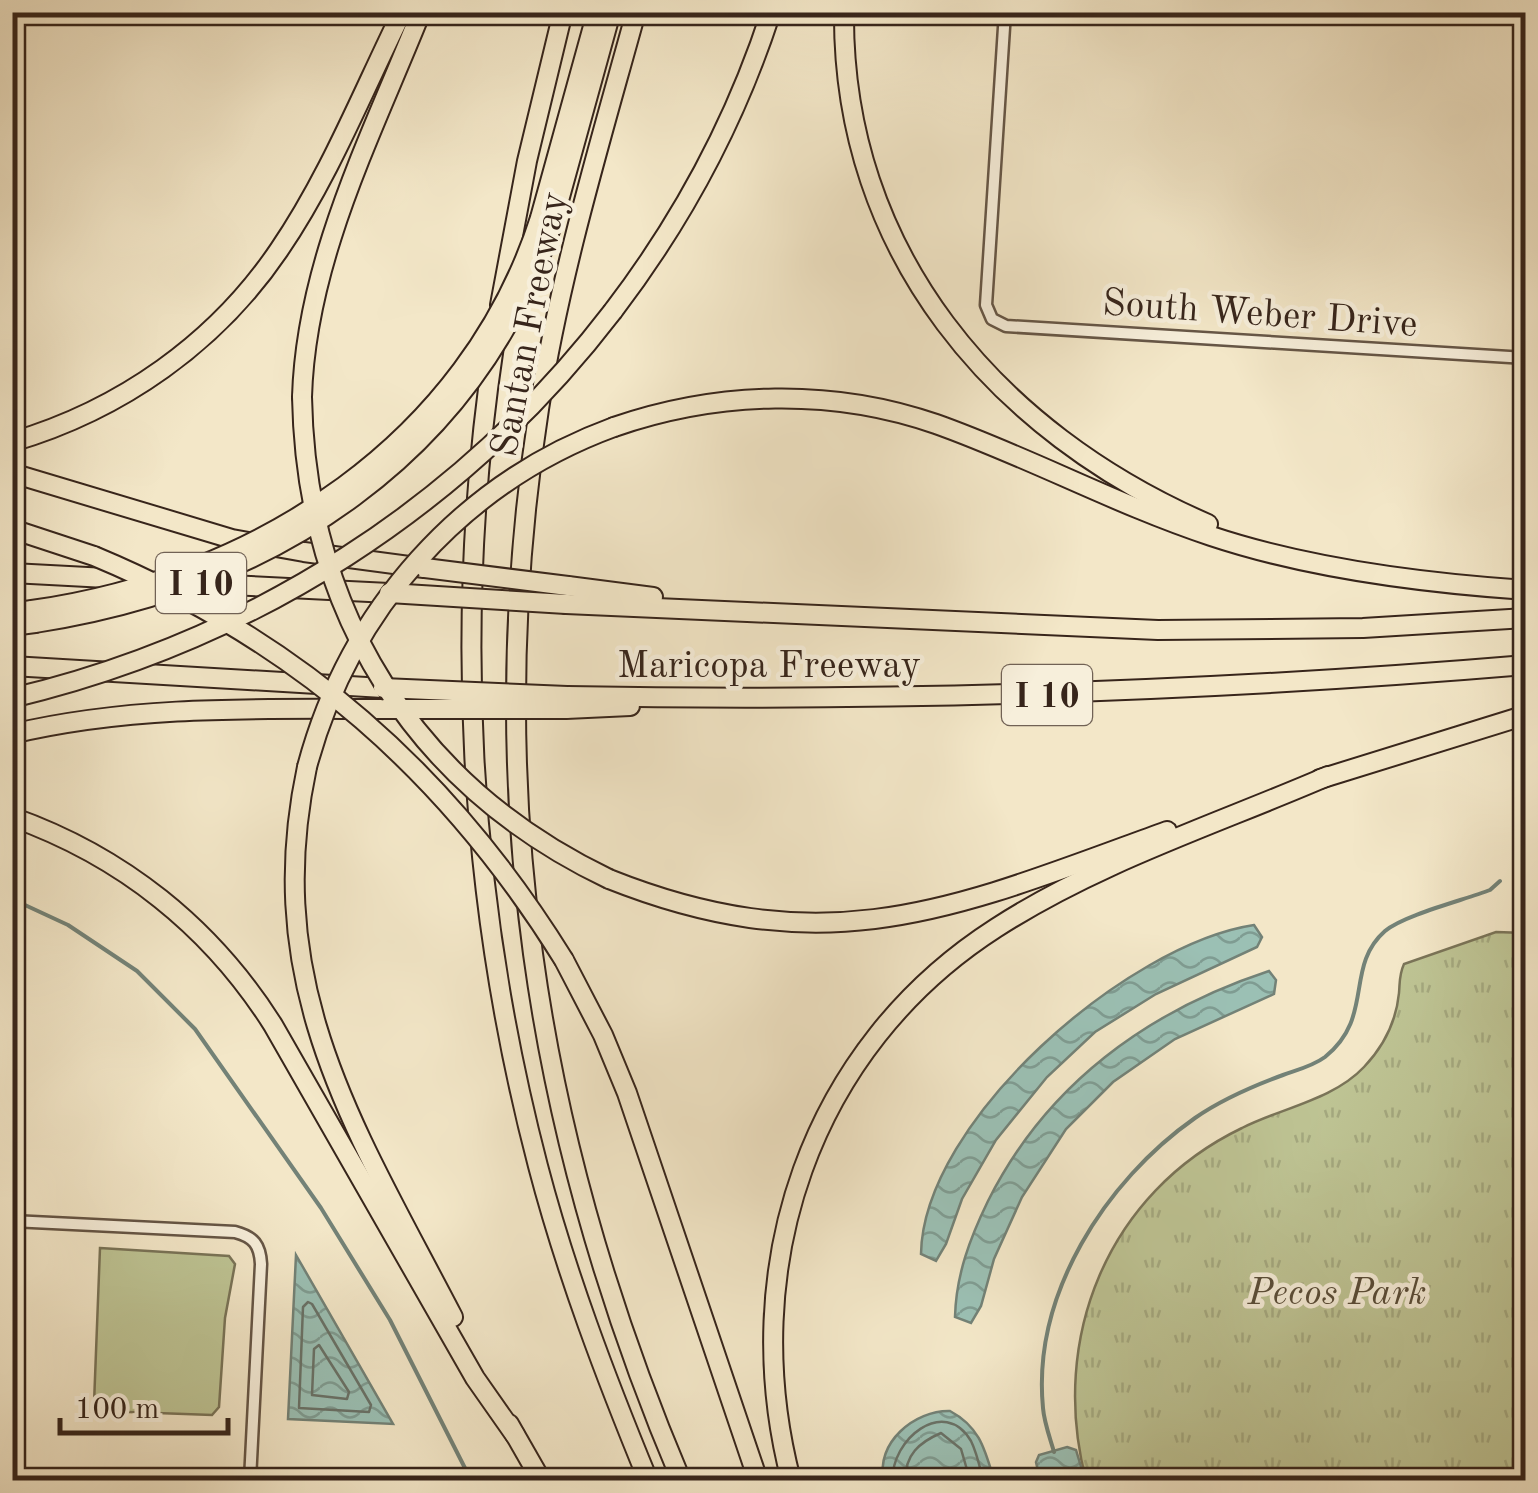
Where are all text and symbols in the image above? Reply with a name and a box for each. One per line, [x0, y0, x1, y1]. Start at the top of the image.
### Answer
street label: Santan Freeway [487, 189, 575, 460]
street label: South Weber Drive [1101, 285, 1419, 345]
road number: I 10 [156, 553, 246, 613]
street label: Maricopa Freeway [617, 648, 921, 686]
road number: I 10 [1002, 665, 1092, 725]
park label: Pecos Park [1246, 1275, 1427, 1313]
scale bar [60, 1373, 228, 1435]
text: 100 m [75, 1395, 159, 1425]

